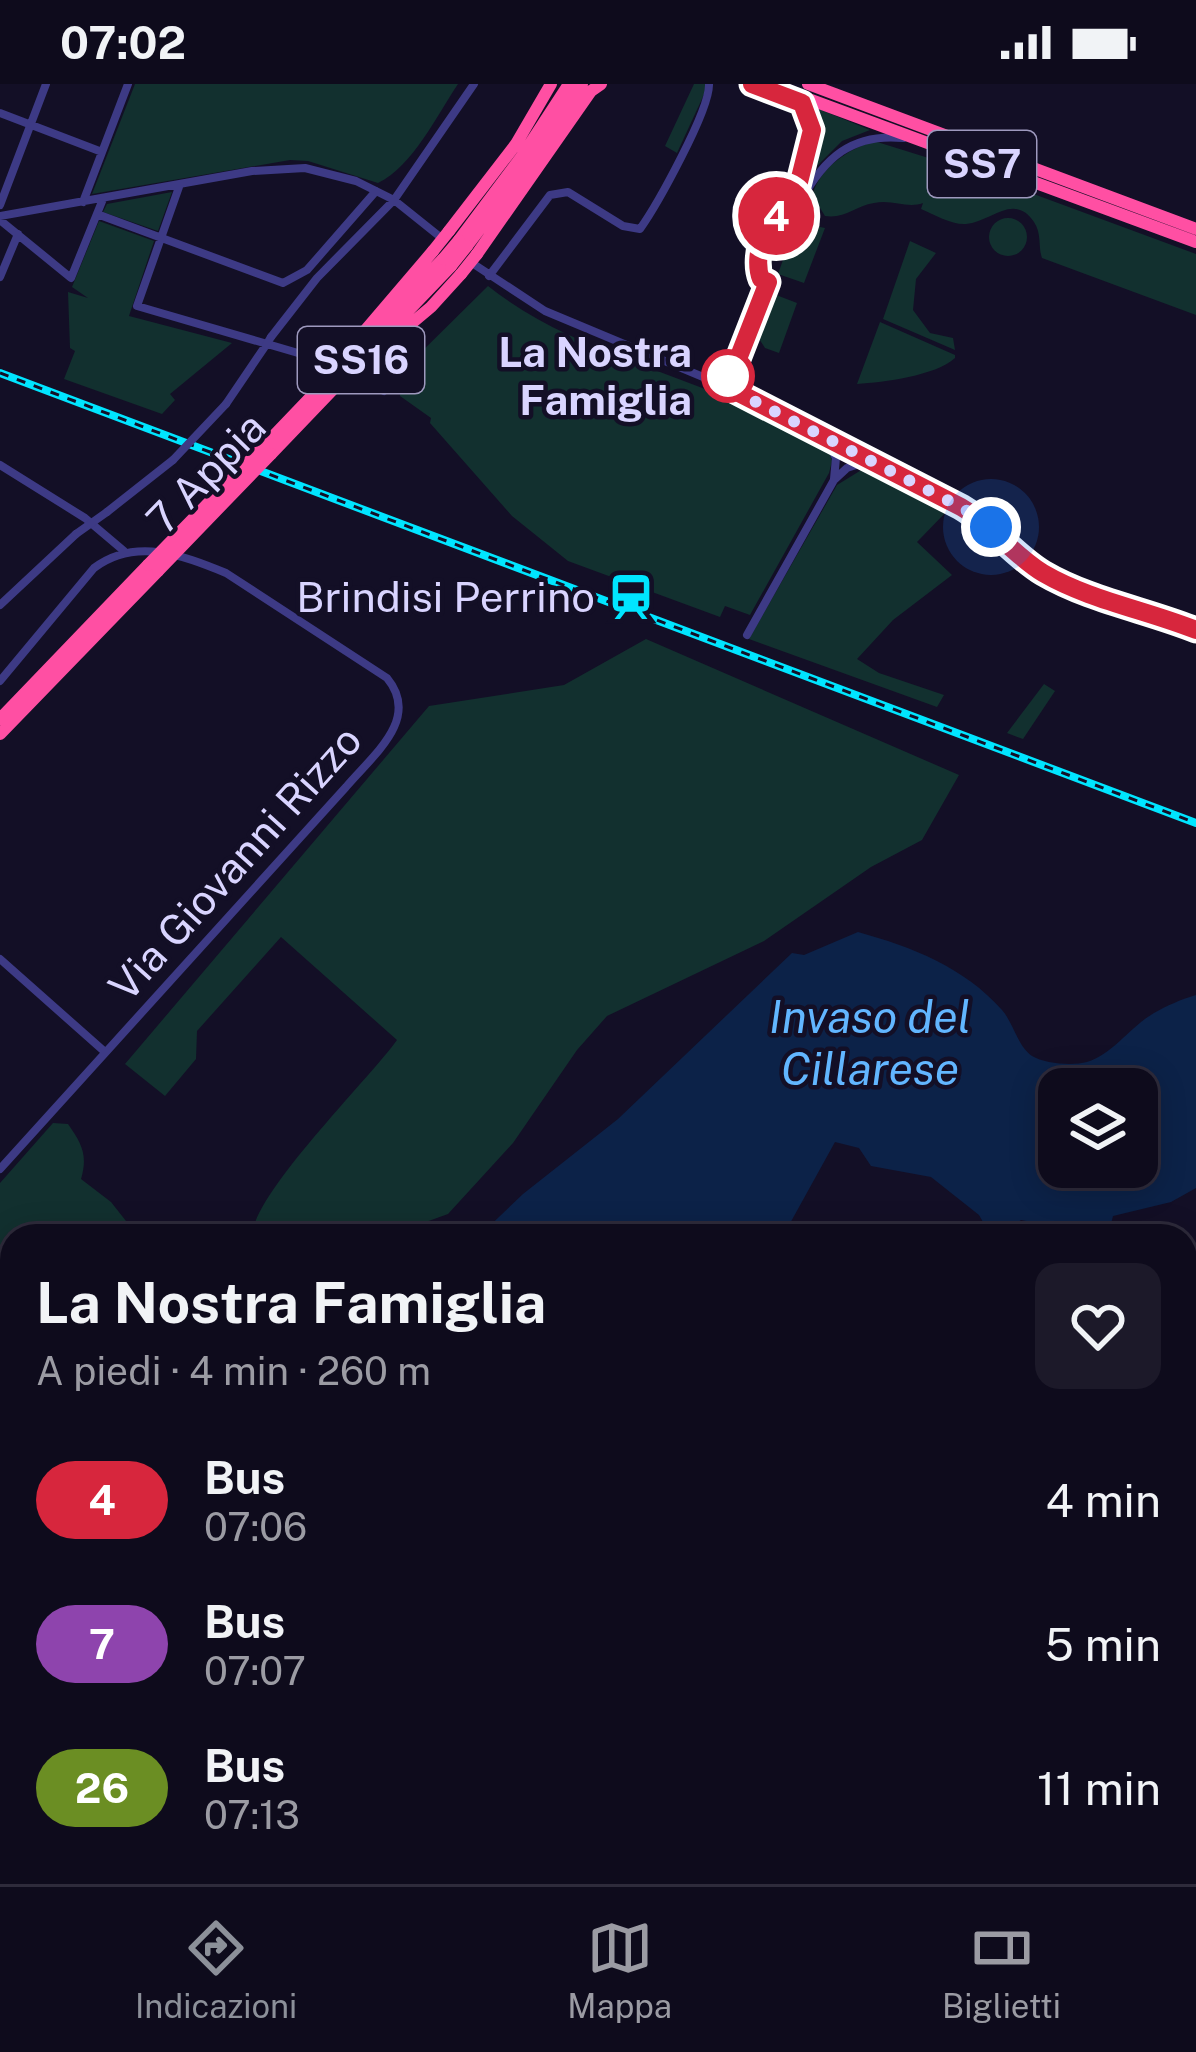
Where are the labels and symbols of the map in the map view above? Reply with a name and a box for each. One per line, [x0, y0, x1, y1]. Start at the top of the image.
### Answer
road number: SS7 [928, 131, 1036, 197]
line badge: 4 [737, 177, 815, 255]
road number: SS16 [298, 327, 424, 393]
place label: La Nostra Famiglia [498, 327, 692, 424]
marker: La Nostra Famiglia [703, 351, 753, 401]
street label: 7 Appia [136, 402, 275, 543]
your location [961, 497, 1021, 557]
place label: Brindisi Perrino [296, 572, 595, 621]
station icon: Brindisi Perrino [606, 572, 656, 622]
street label: Via Giovanni Rizzo [98, 715, 371, 1010]
water label: Invaso del Cillarese [769, 990, 971, 1095]

